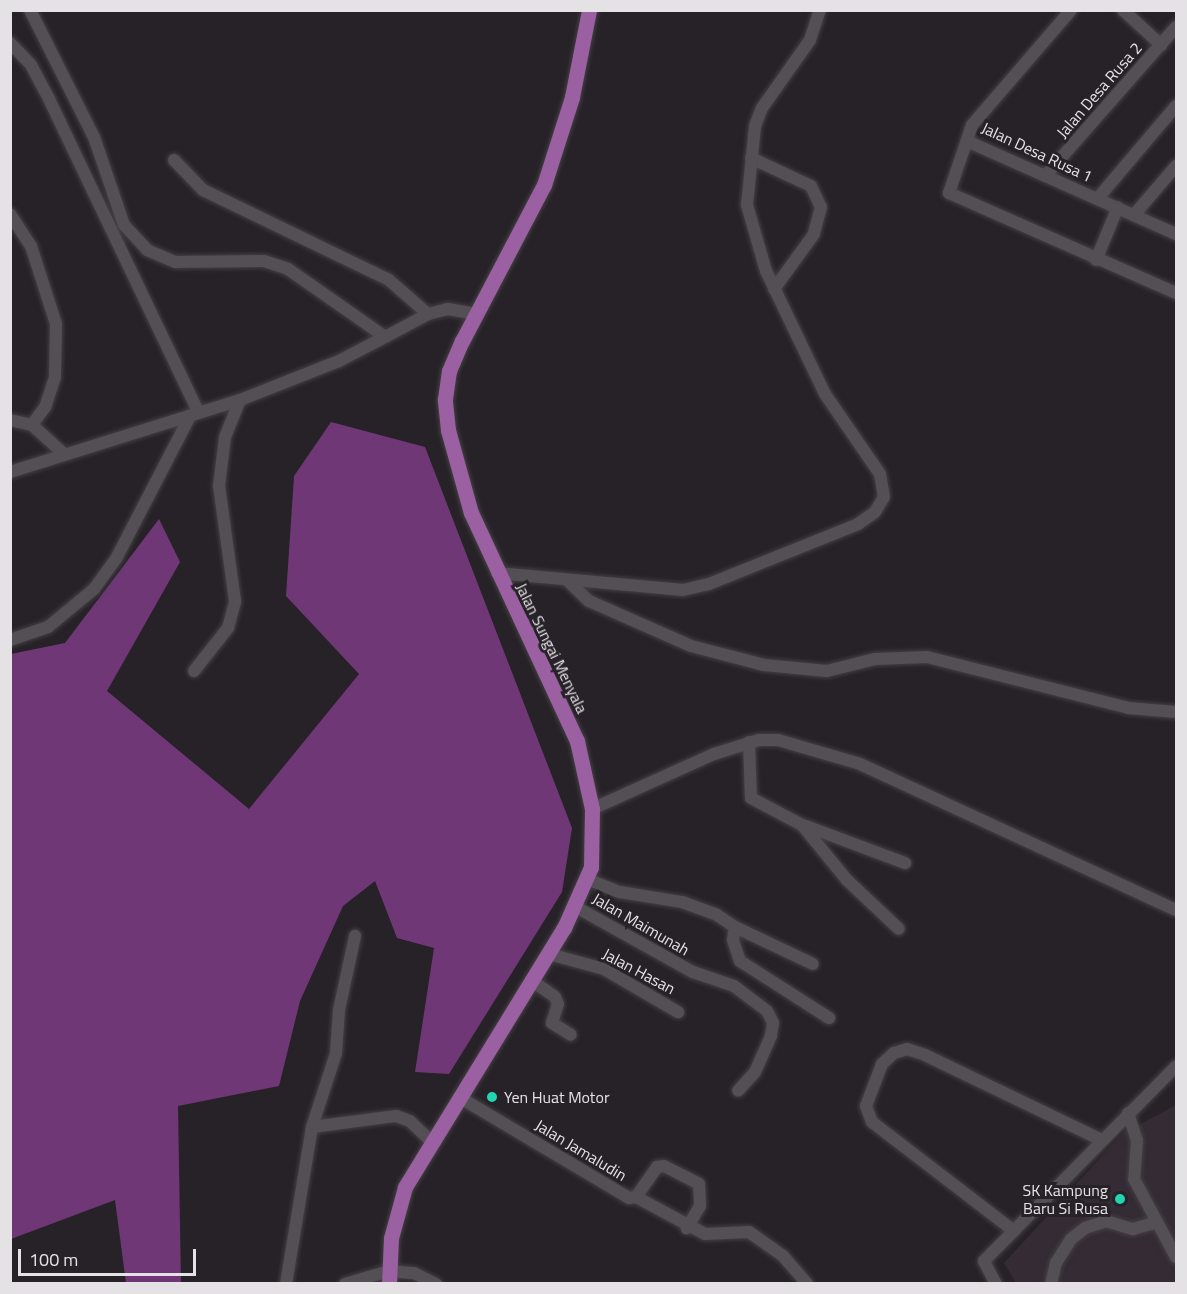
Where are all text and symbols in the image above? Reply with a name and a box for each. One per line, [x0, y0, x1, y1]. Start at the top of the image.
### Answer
street label: Jalan Desa Rusa 2 [1052, 38, 1146, 142]
street label: Jalan Desa Rusa 1 [979, 118, 1095, 186]
street label: Jalan Sungai Menyala [512, 580, 592, 716]
street label: Jalan Maimunah [589, 889, 693, 959]
street label: Jalan Hasan [599, 944, 679, 998]
place label: Yen Huat Motor [504, 1087, 609, 1107]
marker: Yen Huat Motor [485, 1090, 499, 1104]
street label: Jalan Jamaludin [532, 1115, 630, 1185]
place label: SK Kampung Baru Si Rusa [1022, 1180, 1108, 1218]
marker: SK Kampung Baru Si Rusa [1113, 1192, 1127, 1206]
scale bar [21, 1237, 200, 1275]
text: 100 m [29, 1246, 78, 1273]

